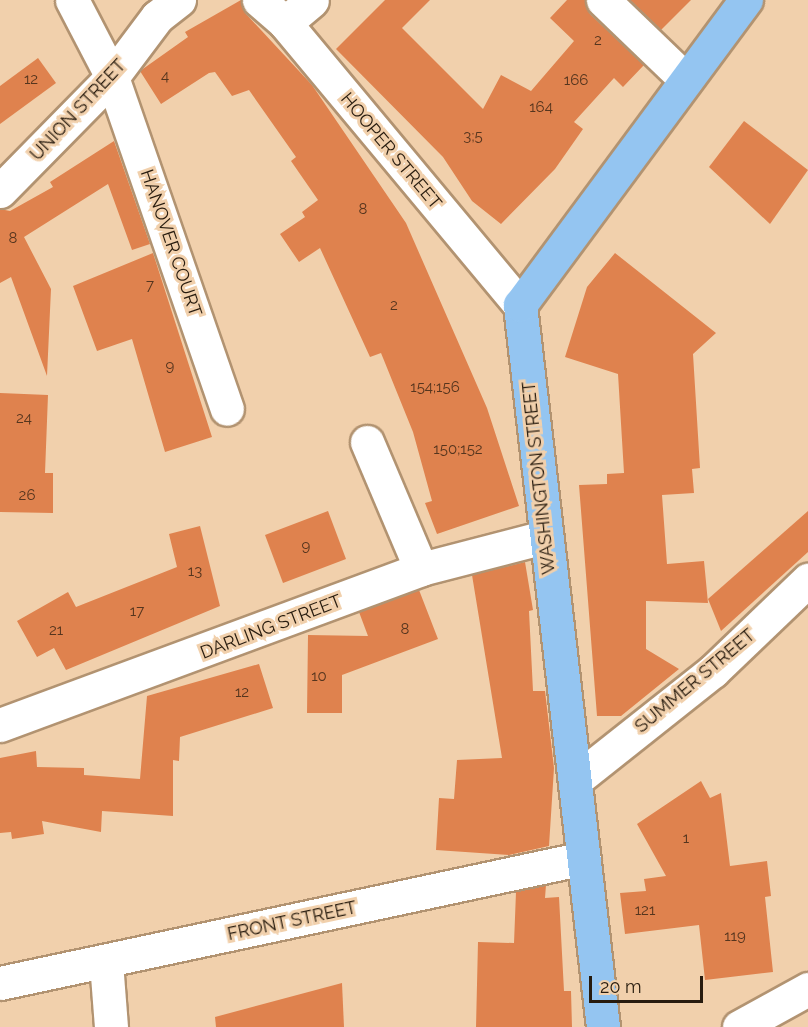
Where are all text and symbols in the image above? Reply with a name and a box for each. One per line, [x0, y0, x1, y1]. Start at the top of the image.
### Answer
house number: 2 [594, 32, 602, 50]
street label: UNION STREET [26, 55, 130, 165]
house number: 4 [161, 68, 169, 86]
house number: 12 [24, 71, 38, 89]
house number: 166 [564, 72, 588, 90]
street label: HOOPER STREET [336, 88, 446, 214]
house number: 164 [529, 99, 553, 117]
house number: 3;5 [463, 128, 483, 146]
street label: HANOVER COURT [136, 167, 206, 319]
house number: 8 [359, 201, 367, 219]
house number: 8 [9, 230, 17, 248]
house number: 7 [146, 277, 154, 295]
house number: 2 [390, 297, 398, 315]
house number: 9 [166, 358, 174, 376]
house number: 154;156 [410, 379, 460, 397]
street label: WASHINGTON STREET [518, 380, 560, 576]
house number: 24 [16, 410, 32, 428]
house number: 150;152 [433, 441, 483, 459]
house number: 26 [19, 487, 35, 505]
house number: 9 [302, 538, 310, 556]
house number: 13 [188, 563, 202, 581]
street label: DARLING STREET [197, 590, 345, 664]
house number: 17 [130, 603, 144, 621]
house number: 8 [401, 621, 409, 639]
house number: 21 [49, 622, 63, 640]
street label: SUMMER STREET [631, 625, 759, 737]
house number: 10 [311, 668, 327, 686]
house number: 12 [235, 684, 249, 702]
house number: 1 [683, 830, 689, 848]
street label: FRONT STREET [225, 897, 359, 945]
house number: 121 [635, 902, 655, 920]
house number: 119 [724, 928, 746, 946]
scale bar [592, 964, 706, 1002]
text: 20 m [600, 976, 642, 997]

